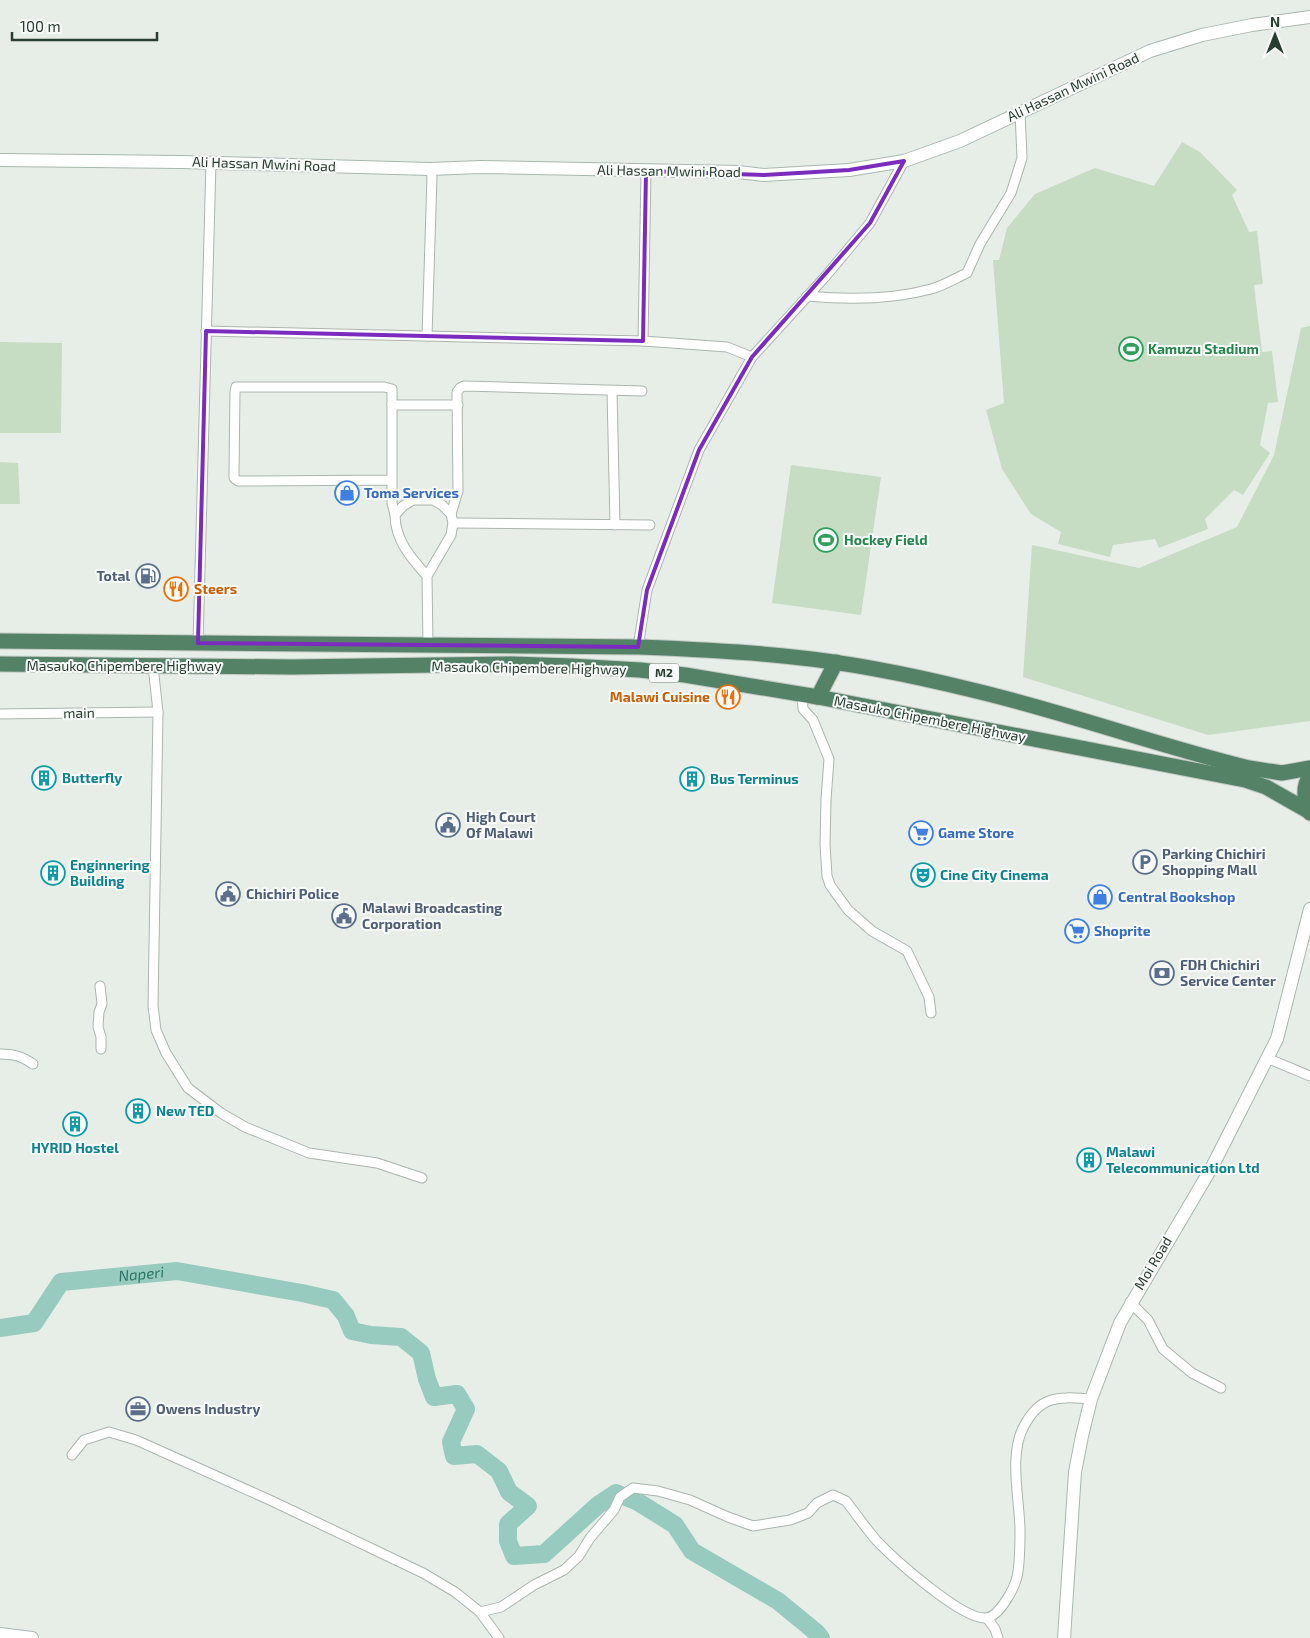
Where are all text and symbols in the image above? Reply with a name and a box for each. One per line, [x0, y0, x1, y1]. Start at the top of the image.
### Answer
scale bar [12, 10, 158, 42]
north arrow [1250, 10, 1300, 60]
text: N [1270, 13, 1280, 30]
text: 100 m [20, 17, 61, 35]
street label: Ali Hassan Mwini Road [1004, 48, 1142, 125]
street label: Ali Hassan Mwini Road [192, 152, 336, 175]
street label: Ali Hassan Mwini Road [597, 161, 741, 180]
sports icon: Kamuzu Stadium [1118, 336, 1144, 362]
place label: Kamuzu Stadium [1148, 340, 1259, 357]
shop icon: Toma Services [334, 480, 360, 506]
place label: Toma Services [364, 484, 459, 501]
sports icon: Hockey Field [813, 527, 839, 553]
place label: Hockey Field [844, 531, 928, 548]
fuel station icon: Total [135, 563, 161, 589]
place label: Total [96, 567, 130, 584]
restaurant icon: Steers [163, 576, 189, 602]
place label: Steers [194, 580, 237, 597]
street label: Masauko Chipembere Highway [26, 657, 222, 674]
street label: Masauko Chipembere Highway [431, 657, 627, 678]
road number: M2 [649, 664, 679, 682]
restaurant icon: Malawi Cuisine [715, 684, 741, 710]
place label: Malawi Cuisine [610, 688, 710, 705]
street label: Masauko Chipembere Highway [833, 692, 1028, 746]
street label: main [63, 704, 95, 721]
building icon: Butterfly [31, 765, 57, 791]
building icon: Bus Terminus [679, 766, 705, 792]
place label: Butterfly [62, 769, 122, 786]
place label: Bus Terminus [710, 770, 799, 787]
place label: High Court Of Malawi [466, 808, 536, 841]
public building icon: High Court Of Malawi [435, 812, 461, 838]
supermarket icon: Game Store [908, 820, 934, 846]
place label: Game Store [938, 824, 1014, 841]
place label: Parking Chichiri Shopping Mall [1162, 845, 1266, 878]
parking icon: Parking Chichiri Shopping Mall [1132, 849, 1158, 875]
place label: Enginnering Building [70, 856, 150, 889]
building icon: Enginnering Building [40, 860, 66, 886]
theatre icon: Cine City Cinema [910, 862, 936, 888]
place label: Cine City Cinema [940, 866, 1049, 883]
public building icon: Chichiri Police [215, 881, 241, 907]
shop icon: Central Bookshop [1087, 884, 1113, 910]
place label: Chichiri Police [246, 885, 339, 902]
place label: Central Bookshop [1118, 888, 1235, 905]
place label: Malawi Broadcasting Corporation [362, 899, 502, 932]
public building icon: Malawi Broadcasting Corporation [331, 903, 357, 929]
supermarket icon: Shoprite [1064, 918, 1090, 944]
place label: Shoprite [1094, 922, 1151, 939]
place label: FDH Chichiri Service Center [1180, 956, 1276, 989]
bank icon: FDH Chichiri Service Center [1149, 960, 1175, 986]
building icon: New TED [125, 1098, 151, 1124]
place label: New TED [156, 1102, 214, 1119]
building icon: HYRID Hostel [62, 1111, 88, 1137]
place label: HYRID Hostel [31, 1139, 119, 1156]
place label: Malawi Telecommunication Ltd [1106, 1143, 1260, 1176]
building icon: Malawi Telecommunication Ltd [1076, 1147, 1102, 1173]
street label: Moi Road [1130, 1233, 1175, 1292]
water label: Naperi [118, 1262, 165, 1285]
office icon: Owens Industry [125, 1396, 151, 1422]
place label: Owens Industry [156, 1400, 261, 1417]

